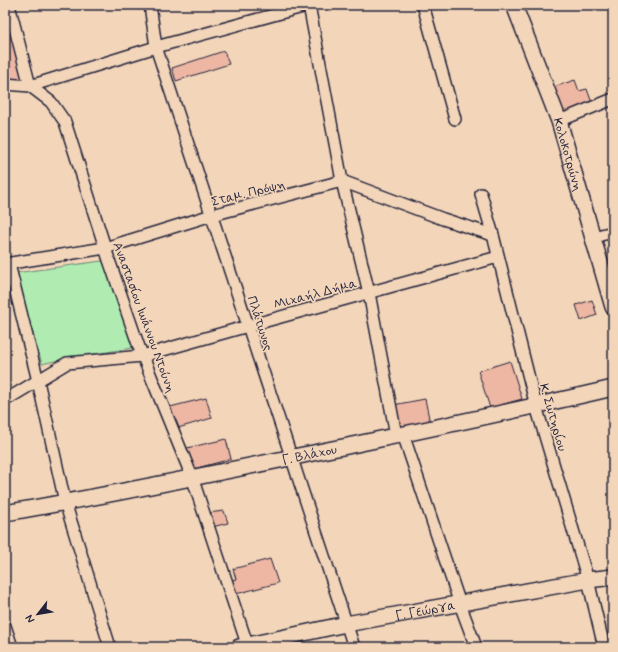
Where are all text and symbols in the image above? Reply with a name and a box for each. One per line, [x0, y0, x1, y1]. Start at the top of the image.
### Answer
street label: Κολοκοτρώνη [548, 116, 586, 193]
street label: Σταμ. Πρόψη [210, 176, 287, 211]
street label: Αναστασίου Ιωάννου Ντούνη [108, 240, 179, 395]
street label: Μιχαήλ Δήμα [272, 275, 359, 314]
street label: Πλάτωνος [243, 294, 277, 353]
street label: Κ. Σωτηρίου [535, 382, 570, 453]
street label: Γ. Βλάχου [281, 441, 339, 469]
north arrow [18, 594, 58, 634]
street label: Γ. Γεώργα [394, 597, 457, 625]
text: N [22, 612, 38, 625]

